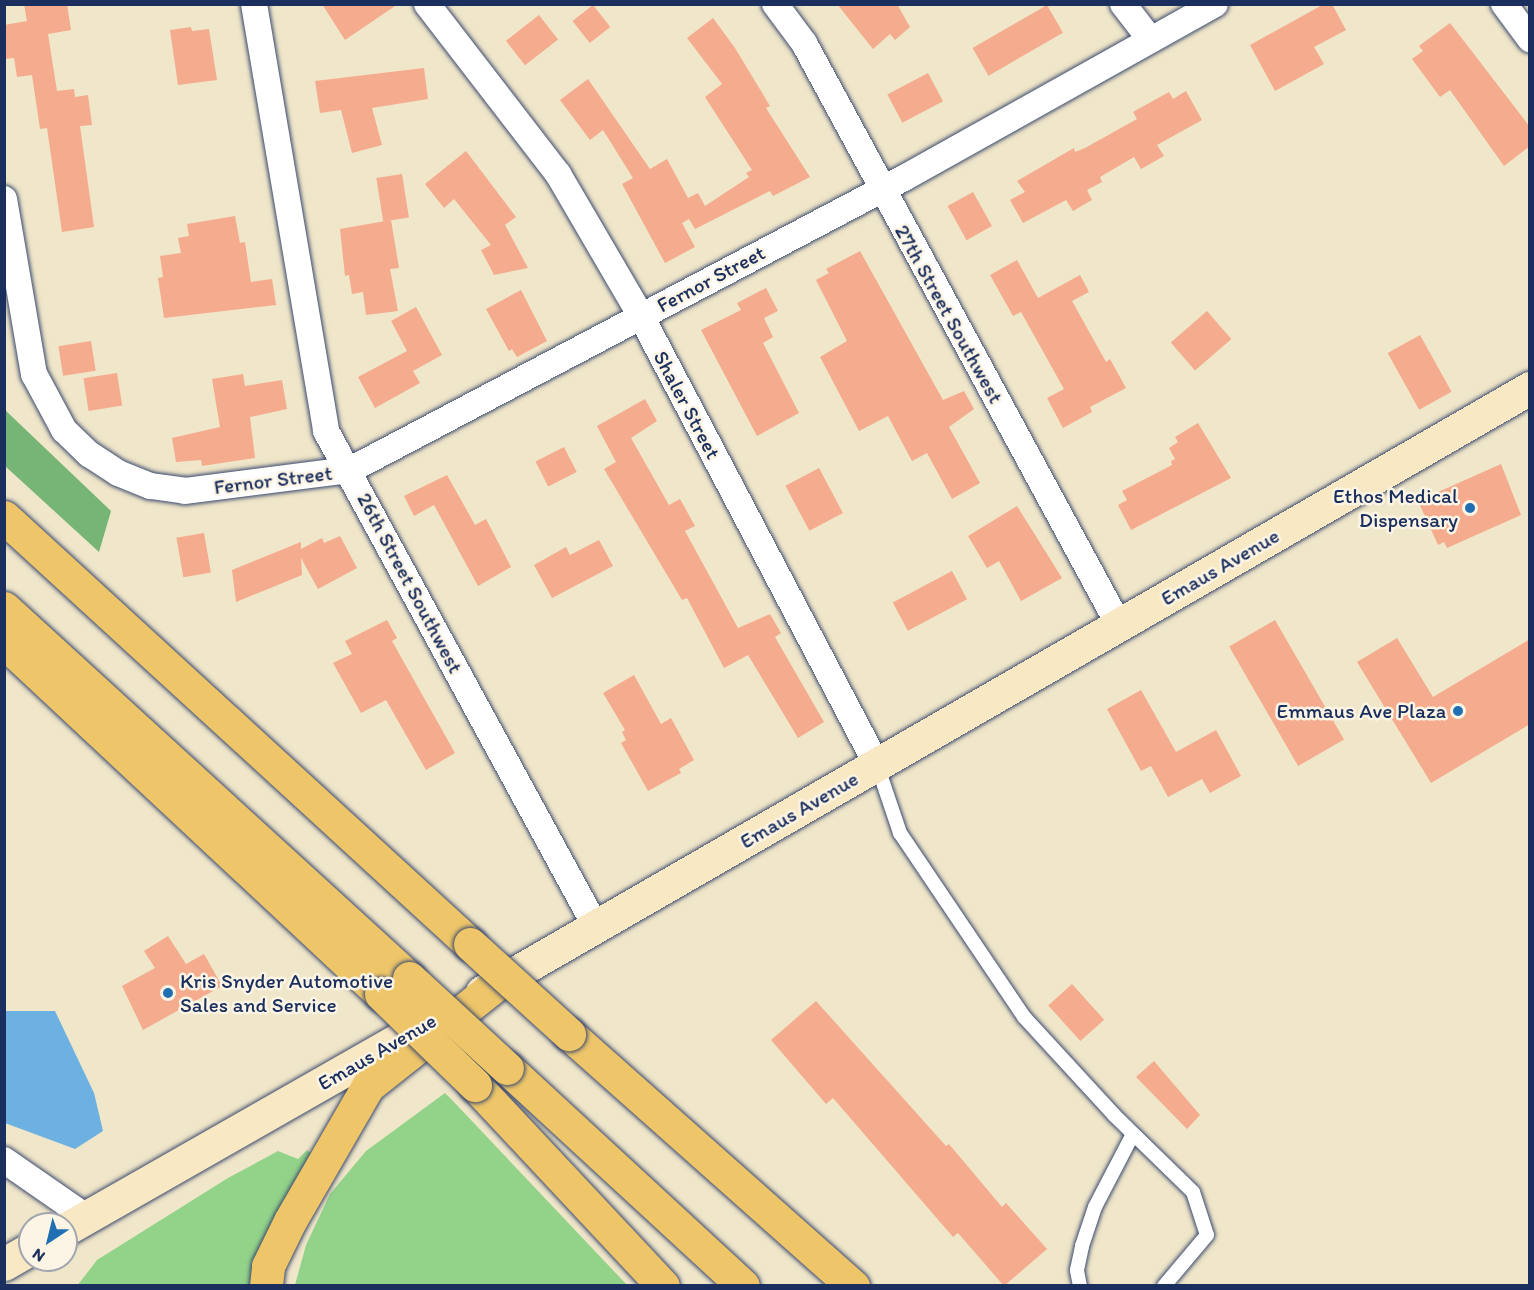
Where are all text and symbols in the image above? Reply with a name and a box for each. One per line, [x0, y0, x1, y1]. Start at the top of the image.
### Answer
street label: 27th Street Southwest [890, 221, 1008, 407]
street label: Fernor Street [653, 240, 769, 318]
street label: Shaler Street [648, 347, 726, 463]
street label: Fernor Street [212, 460, 334, 500]
place label: Ethos Medical Dispensary [1333, 483, 1458, 533]
street label: 26th Street Southwest [352, 489, 468, 677]
marker: Ethos Medical Dispensary [1463, 501, 1477, 515]
street label: Emaus Avenue [1157, 523, 1283, 611]
place label: Emmaus Ave Plaza [1277, 698, 1446, 724]
marker: Emmaus Ave Plaza [1451, 704, 1465, 718]
street label: Emaus Avenue [736, 766, 862, 854]
place label: Kris Snyder Automotive Sales and Service [180, 968, 393, 1018]
marker: Kris Snyder Automotive Sales and Service [161, 986, 175, 1000]
street label: Emaus Avenue [314, 1008, 440, 1096]
north arrow [18, 1212, 78, 1272]
text: N [29, 1245, 48, 1266]

